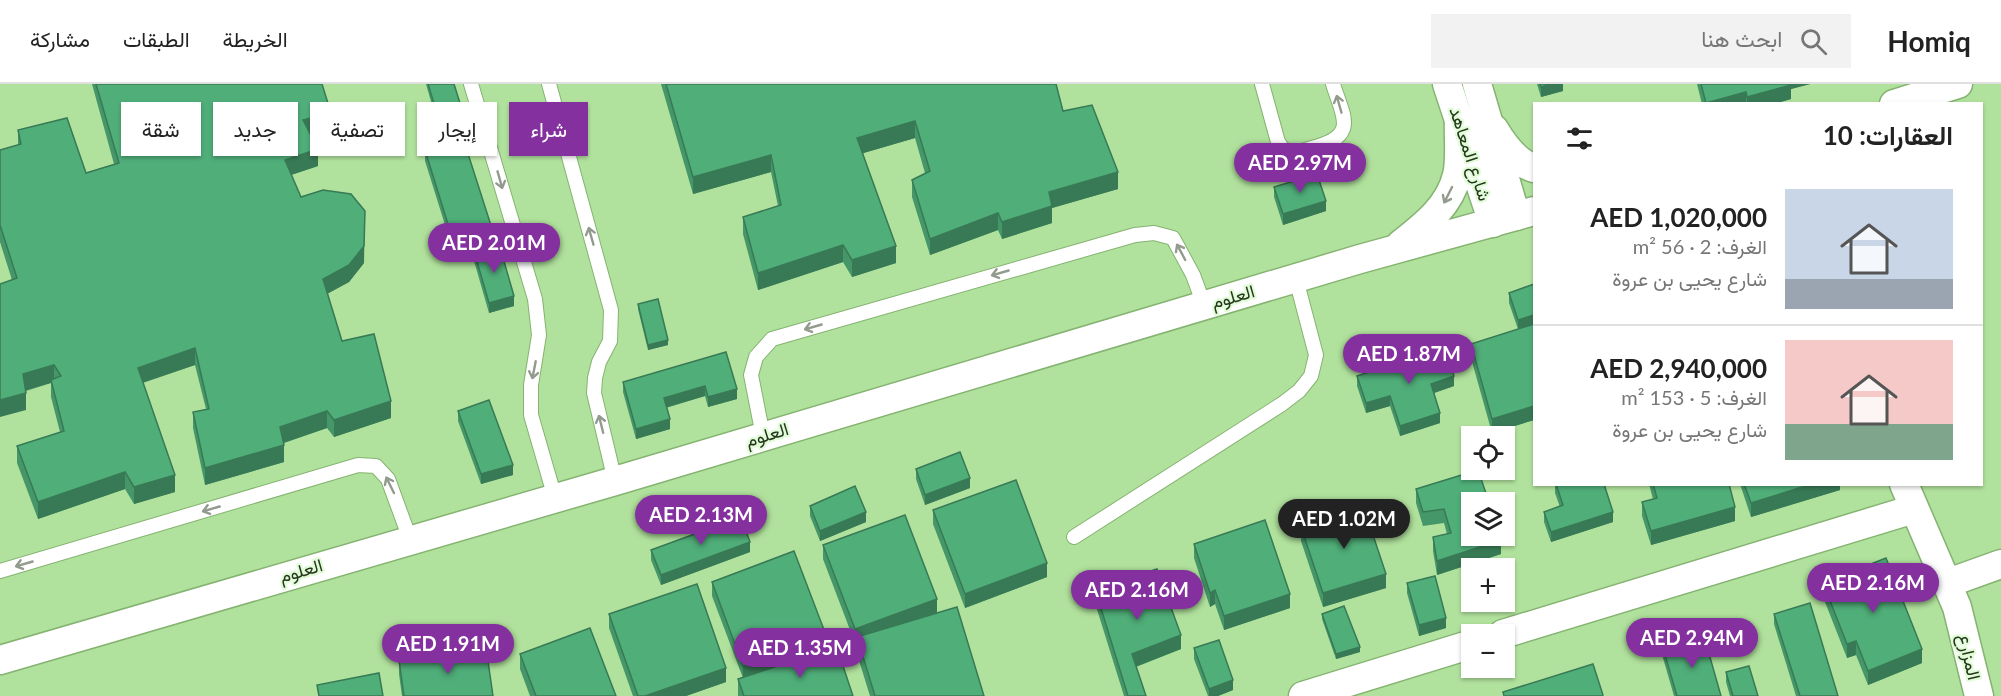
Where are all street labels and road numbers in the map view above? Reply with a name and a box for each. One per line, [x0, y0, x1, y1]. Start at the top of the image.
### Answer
street label: شارع المعاهد [1444, 104, 1496, 204]
street label: العلوم [1208, 279, 1258, 315]
street label: العلوم [742, 417, 792, 453]
street label: العلوم [276, 553, 326, 589]
street label: المزارع [1952, 631, 1986, 683]

